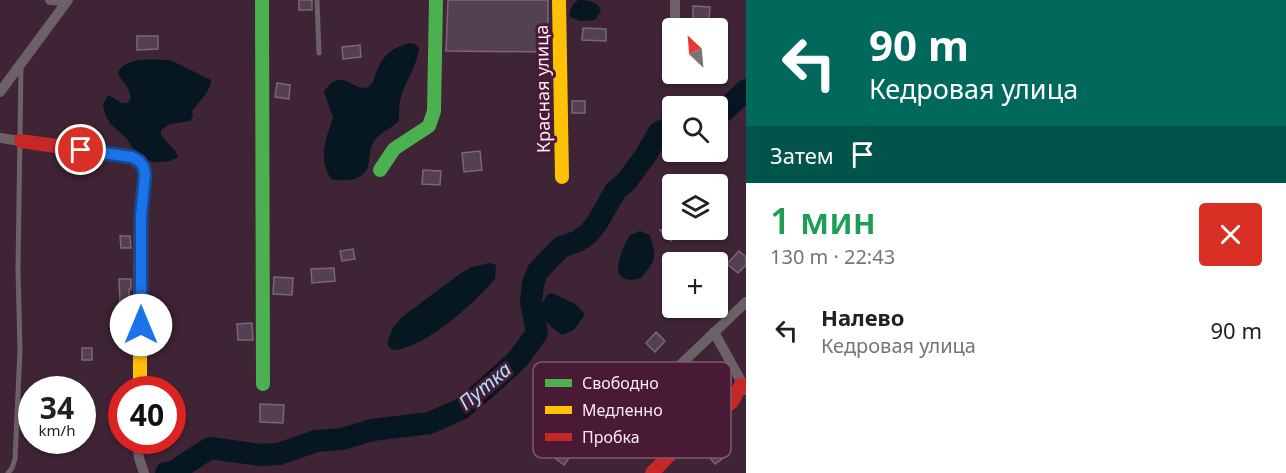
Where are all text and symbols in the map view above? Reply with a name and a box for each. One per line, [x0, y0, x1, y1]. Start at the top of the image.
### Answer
text: 90 m [869, 16, 969, 73]
north arrow [662, 18, 728, 84]
map controls [662, 18, 728, 318]
icon: left [770, 24, 848, 102]
street label: Красная улица [529, 25, 555, 153]
text: Кедровая улица [869, 70, 1078, 107]
button: search [662, 96, 728, 162]
pin [55, 124, 106, 175]
icon: arrive [64, 133, 97, 166]
icon: arrive [846, 138, 879, 171]
text: Затем [770, 140, 834, 170]
button: layers [662, 174, 728, 240]
text: 1 мин [770, 196, 876, 245]
button: close [1199, 203, 1262, 266]
text: 130 m · 22:43 [770, 243, 895, 270]
button: + [662, 252, 728, 318]
position arrow [109, 293, 173, 357]
text: Налево [821, 302, 904, 332]
icon: left [770, 314, 803, 347]
text: 90 m [1211, 315, 1262, 345]
text: Кедровая улица [821, 332, 976, 359]
water label: Путка [452, 356, 517, 416]
legend [533, 362, 731, 458]
text: Свободно [582, 372, 659, 394]
speed limit sign: 40 [108, 376, 186, 454]
text: 34 [40, 387, 74, 428]
text: Медленно [582, 399, 663, 421]
text: km/h [39, 420, 75, 440]
text: Пробка [582, 426, 640, 448]

